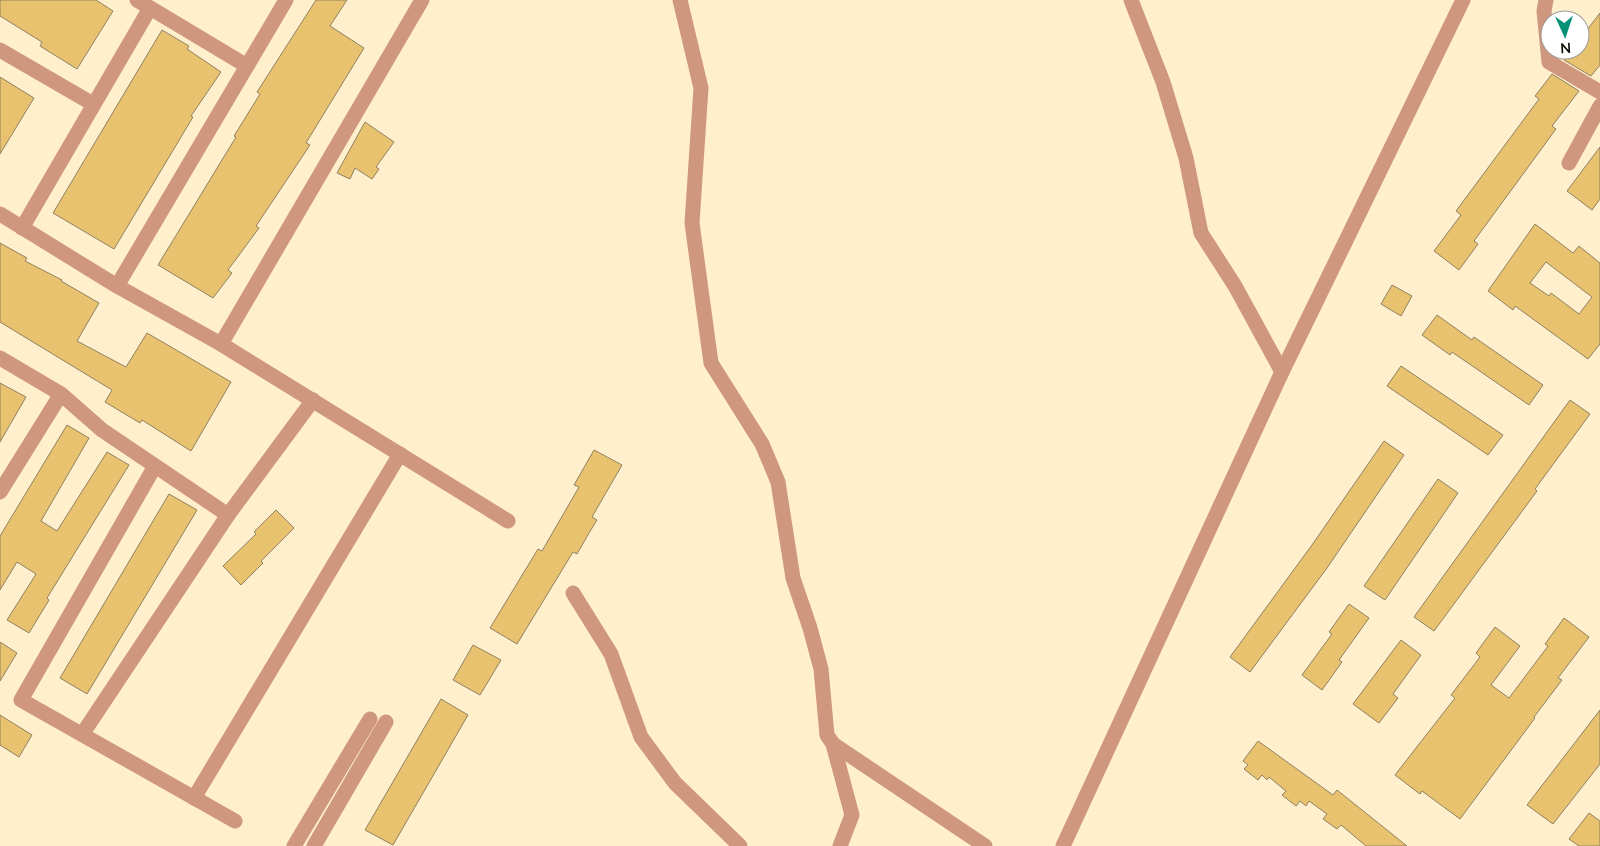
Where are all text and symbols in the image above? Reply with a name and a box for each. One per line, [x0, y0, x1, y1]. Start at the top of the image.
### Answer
north arrow [1540, 10, 1590, 60]
text: N [1560, 40, 1572, 57]

